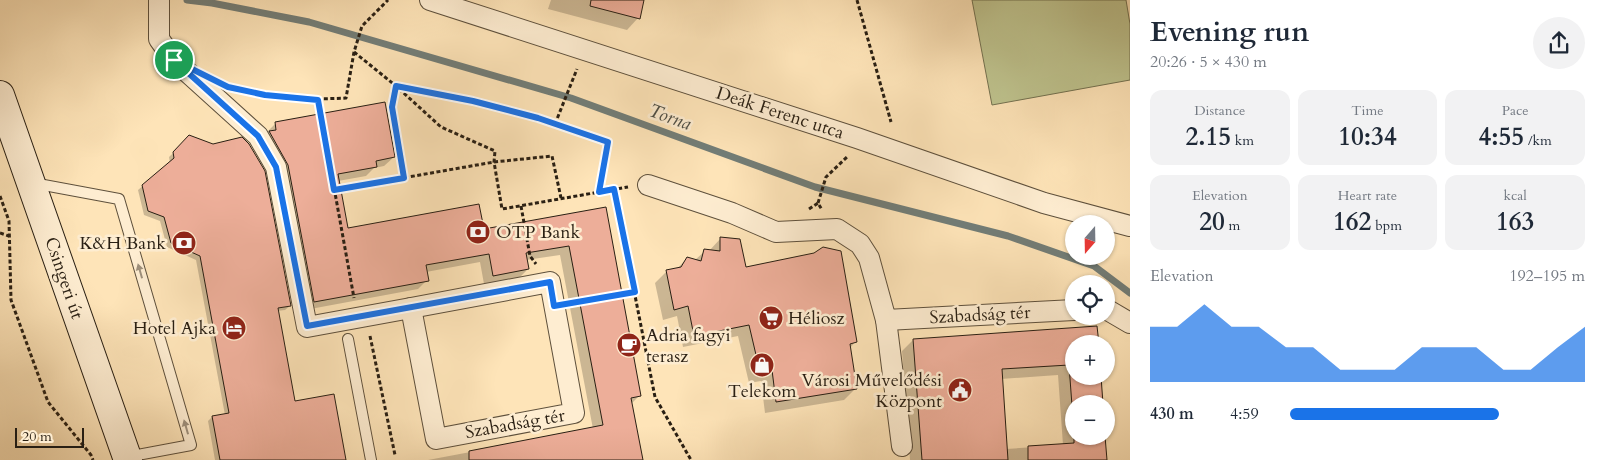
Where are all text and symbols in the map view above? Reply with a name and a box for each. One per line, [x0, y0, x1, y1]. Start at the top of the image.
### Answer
text: Evening run [1150, 13, 1309, 51]
button: share [1533, 17, 1585, 69]
pin [153, 39, 195, 81]
icon: arrive [160, 46, 188, 74]
text: 20:26 · 5 × 430 m [1150, 51, 1267, 73]
street label: Deák Ferenc utca [713, 81, 847, 146]
water label: Torna [645, 97, 695, 137]
text: Distance [1194, 101, 1245, 120]
text: Time [1351, 101, 1384, 120]
text: Pace [1502, 101, 1529, 120]
text: 2.15 [1185, 120, 1231, 154]
text: 10:34 [1338, 120, 1397, 154]
text: 4:55 [1479, 120, 1524, 154]
text: km [1231, 131, 1254, 150]
text: /km [1524, 131, 1552, 150]
text: Elevation [1192, 186, 1248, 205]
text: Heart rate [1338, 186, 1397, 205]
text: kcal [1503, 186, 1527, 205]
text: 20 [1199, 205, 1225, 239]
text: 162 [1333, 205, 1371, 239]
text: 163 [1496, 205, 1534, 239]
north arrow [1065, 215, 1115, 265]
map controls [1065, 215, 1115, 445]
text: m [1225, 216, 1240, 235]
text: bpm [1371, 216, 1402, 235]
bank icon: OTP Bank [465, 219, 491, 245]
place label: OTP Bank [496, 220, 580, 245]
bank icon: K&H Bank [171, 230, 197, 256]
place label: K&H Bank [79, 231, 166, 256]
street label: Csingeri út [38, 234, 90, 323]
one-way arrow [136, 264, 144, 279]
text: Elevation [1150, 265, 1214, 287]
text: 192–195 m [1509, 265, 1585, 287]
button: locate [1065, 275, 1115, 325]
street label: Szabadság tér [929, 300, 1032, 330]
supermarket icon: Héliosz [758, 305, 784, 331]
place label: Héliosz [788, 306, 845, 331]
hotel icon: Hotel Ajka [221, 315, 247, 341]
place label: Hotel Ajka [133, 316, 216, 341]
place label: Adria fagyi terasz [646, 323, 731, 369]
cafe icon: Adria fagyi terasz [616, 332, 642, 358]
button: + [1065, 335, 1115, 385]
shop icon: Telekom [749, 352, 775, 378]
place label: Városi Művelődési Központ [802, 368, 942, 414]
public building icon: Városi Művelődési Központ [947, 377, 973, 403]
place label: Telekom [728, 379, 797, 404]
button: − [1065, 395, 1115, 445]
street label: Szabadság tér [463, 403, 567, 445]
text: 430 m [1150, 403, 1194, 425]
text: 4:59 [1230, 403, 1259, 425]
one-way arrow [181, 420, 189, 435]
scale bar [15, 425, 84, 448]
text: 20 m [22, 427, 52, 446]

